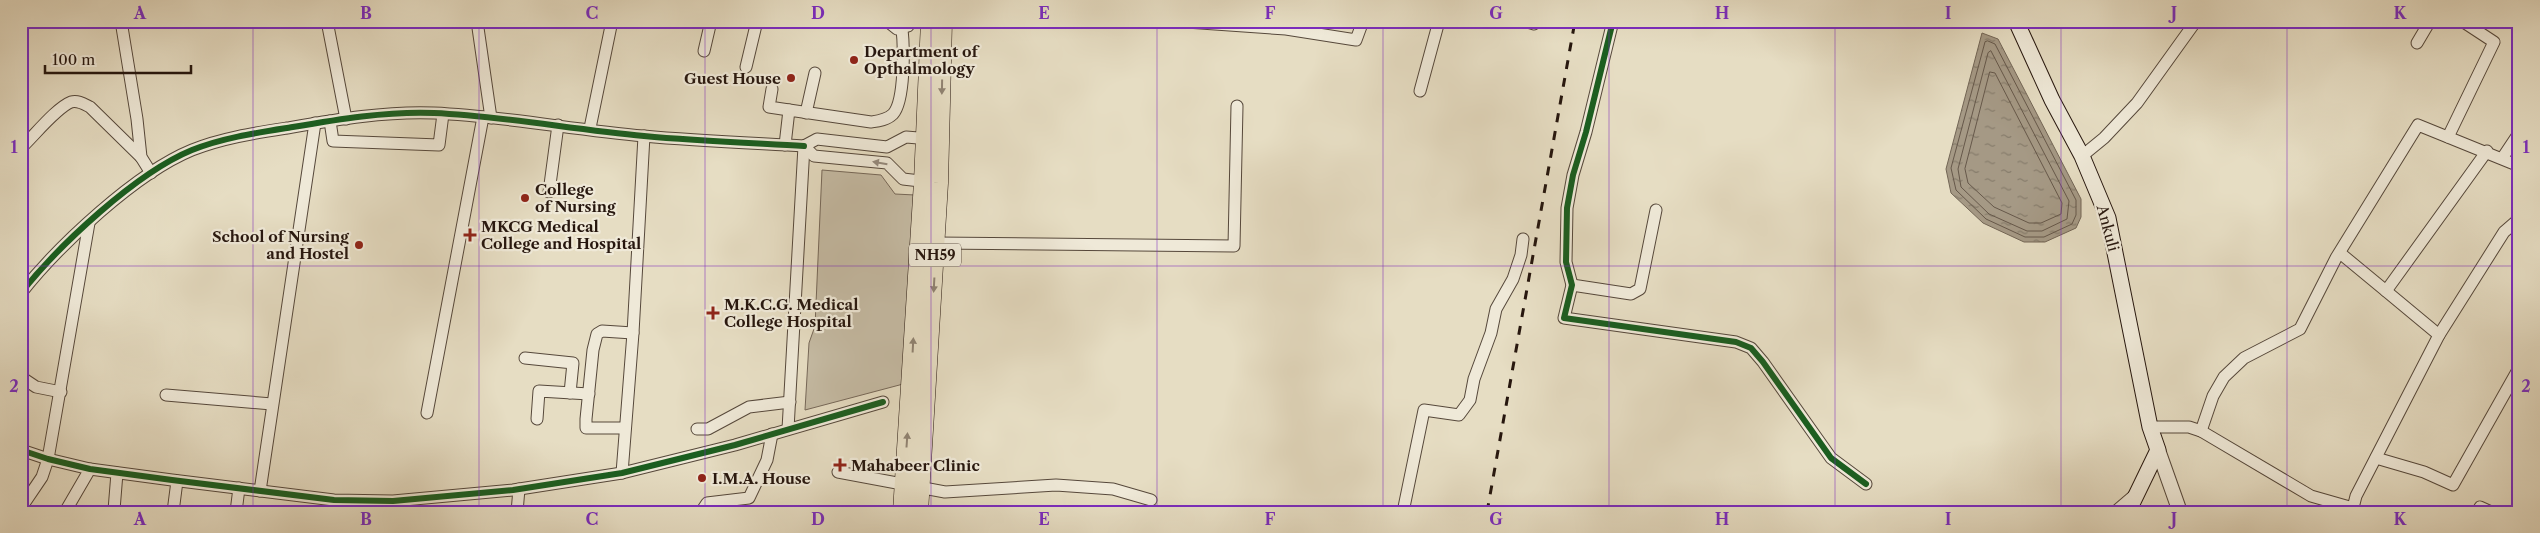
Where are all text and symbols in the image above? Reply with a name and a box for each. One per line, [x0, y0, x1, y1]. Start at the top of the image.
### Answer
text: A [133, 3, 147, 23]
text: B [360, 3, 372, 23]
text: C [586, 3, 598, 23]
text: D [811, 3, 825, 23]
text: E [1038, 3, 1050, 23]
text: F [1265, 3, 1276, 23]
text: G [1489, 3, 1503, 23]
text: H [1715, 3, 1729, 23]
text: I [1945, 3, 1952, 23]
text: J [2168, 3, 2177, 23]
text: K [2394, 3, 2408, 23]
scale bar [45, 42, 191, 74]
place label: Department of Opthalmology [864, 42, 981, 78]
text: 100 m [52, 50, 95, 69]
marker: Department of Opthalmology [848, 54, 860, 66]
place label: Guest House [684, 69, 781, 88]
marker: Guest House [785, 72, 797, 84]
one-way arrow [938, 80, 946, 96]
text: 1 [10, 137, 18, 157]
text: 1 [2522, 137, 2530, 157]
one-way arrow [872, 159, 888, 167]
place label: College of Nursing [535, 180, 616, 216]
marker: College of Nursing [519, 192, 531, 204]
street label: Ankuli [2092, 202, 2123, 254]
place label: MKCG Medical College and Hospital [481, 217, 641, 253]
place label: School of Nursing and Hostel [212, 227, 349, 263]
marker: MKCG Medical College and Hospital [463, 228, 477, 242]
marker: School of Nursing and Hostel [353, 239, 365, 251]
road number: NH59 [909, 244, 961, 266]
one-way arrow [929, 277, 937, 293]
place label: M.K.C.G. Medical College Hospital [724, 295, 858, 331]
marker: M.K.C.G. Medical College Hospital [706, 306, 720, 320]
one-way arrow [909, 337, 917, 353]
text: 2 [9, 376, 19, 396]
text: 2 [2521, 376, 2531, 396]
one-way arrow [903, 432, 911, 448]
place label: Mahabeer Clinic [851, 456, 980, 475]
marker: Mahabeer Clinic [833, 458, 847, 472]
place label: I.M.A. House [712, 469, 811, 488]
marker: I.M.A. House [696, 472, 708, 484]
text: A [133, 509, 147, 529]
text: B [360, 509, 372, 529]
text: C [586, 509, 598, 529]
text: D [811, 509, 825, 529]
text: E [1038, 509, 1050, 529]
text: F [1265, 509, 1276, 529]
text: G [1489, 509, 1503, 529]
text: H [1715, 509, 1729, 529]
text: I [1945, 509, 1952, 529]
text: J [2168, 509, 2177, 529]
text: K [2394, 509, 2408, 529]

